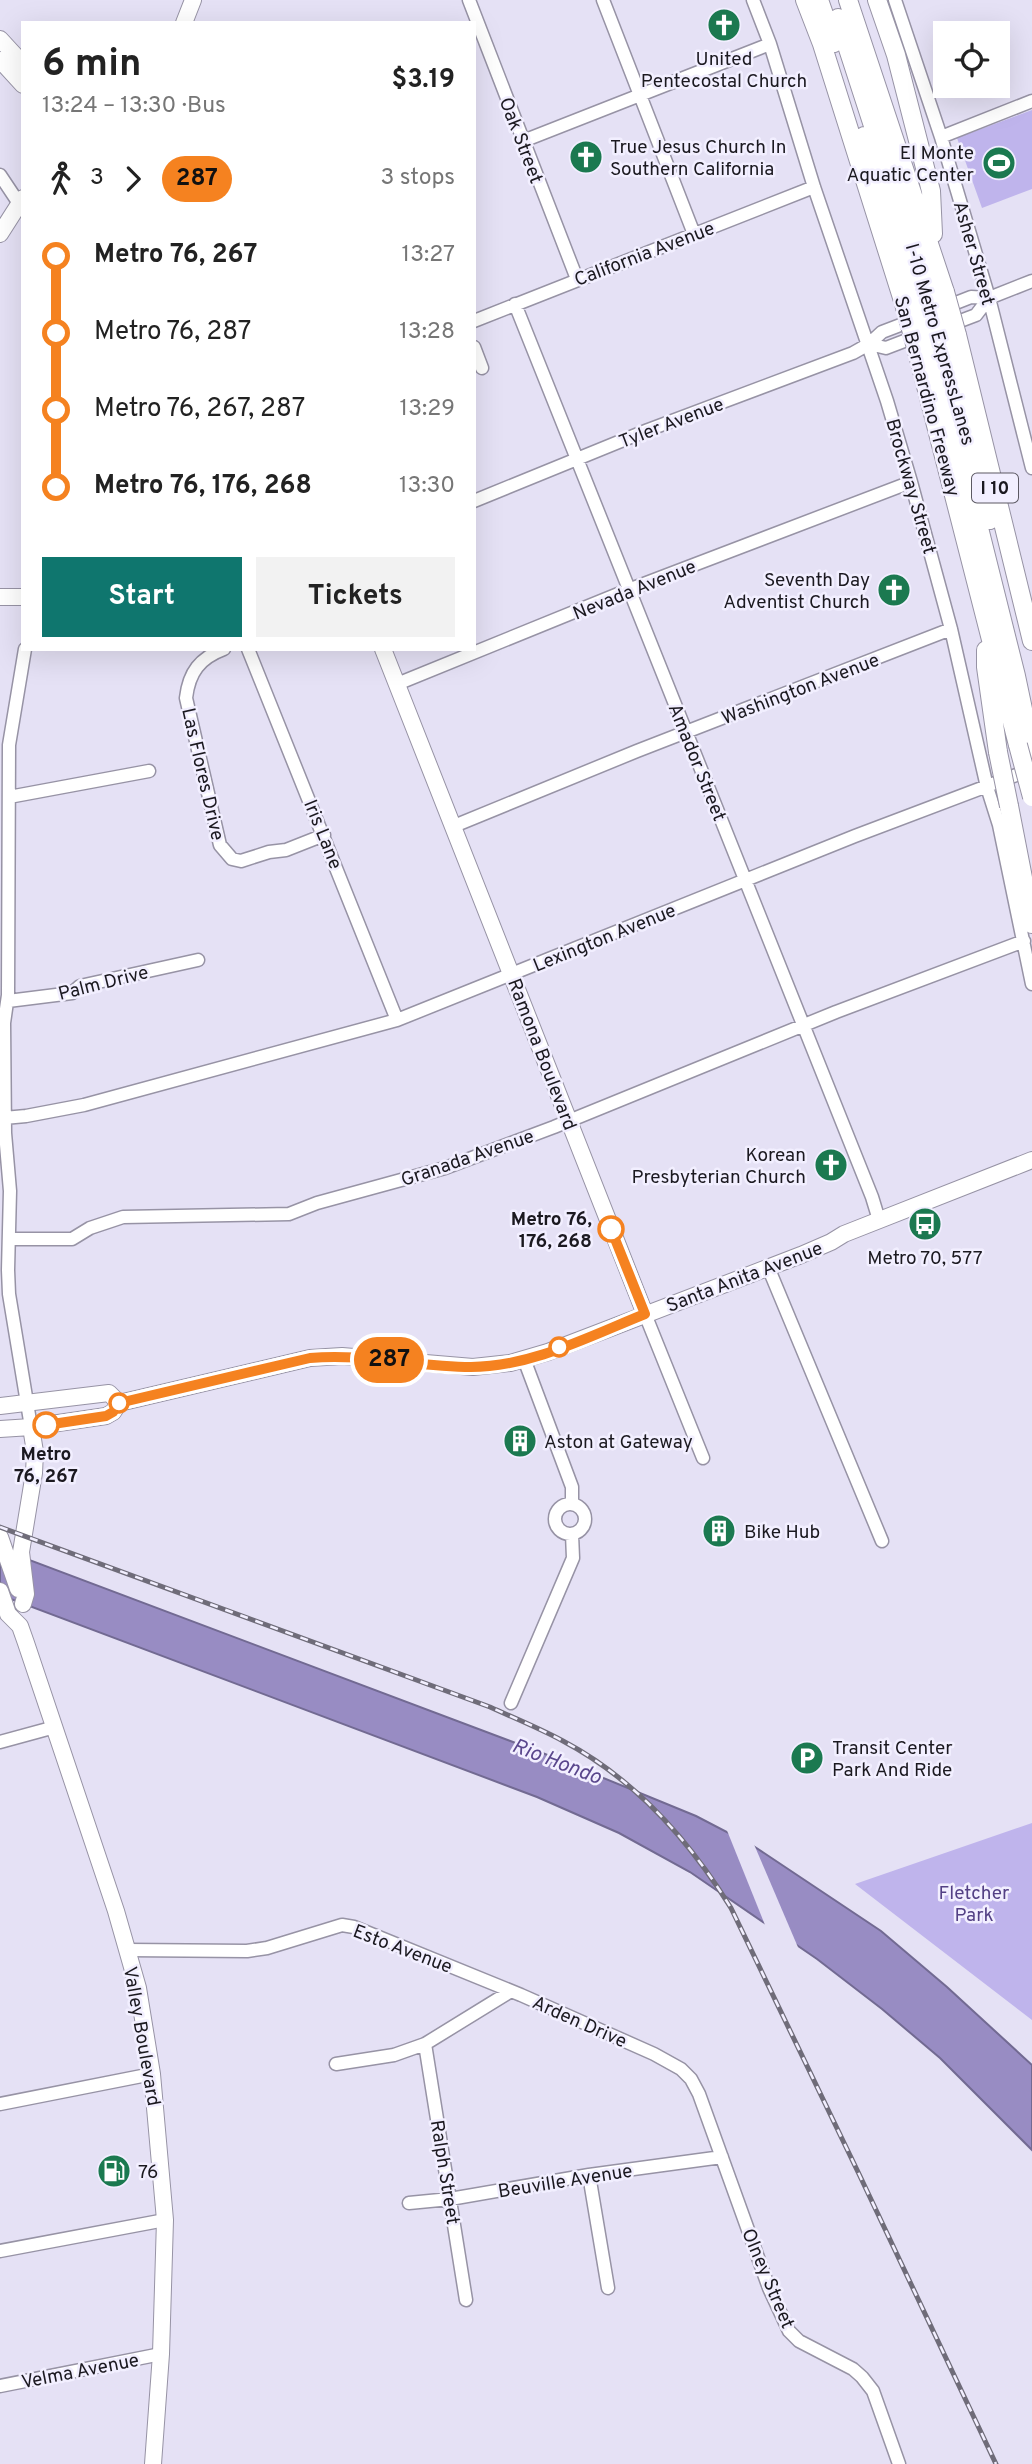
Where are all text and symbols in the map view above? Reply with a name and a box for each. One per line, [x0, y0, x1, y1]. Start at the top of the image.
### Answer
church icon: United Pentecostal Church [705, 6, 743, 44]
map controls [933, 21, 1010, 98]
button: locate [933, 21, 1010, 98]
text: 6 min [42, 41, 141, 90]
place label: United Pentecostal Church [641, 48, 807, 94]
text: $3.19 [392, 64, 455, 97]
text: 13:24 – 13:30 · Bus [42, 92, 226, 121]
street label: Oak Street [493, 94, 548, 187]
place label: True Jesus Church In Southern California [610, 136, 787, 182]
church icon: True Jesus Church In Southern California [567, 138, 605, 176]
place label: El Monte Aquatic Center [846, 142, 975, 188]
sports icon: El Monte Aquatic Center [980, 144, 1018, 182]
icon: walk [42, 160, 80, 198]
icon: forward [114, 160, 152, 198]
text: 3 [90, 164, 104, 193]
text: 287 [176, 164, 218, 194]
text: 3 stops [380, 164, 455, 193]
street label: Asher Street [947, 199, 999, 308]
street label: California Avenue [571, 217, 718, 293]
text: Metro 76, 267 [94, 239, 258, 272]
text: 13:27 [402, 241, 455, 270]
street label: I-10 Metro ExpressLanes [899, 241, 979, 448]
street label: San Bernardino Freeway [888, 294, 964, 499]
text: Metro 76, 287 [94, 316, 251, 349]
text: 13:28 [399, 318, 455, 347]
text: Metro 76, 267, 287 [94, 393, 305, 426]
street label: Tyler Avenue [616, 393, 728, 455]
text: 13:29 [400, 395, 455, 424]
street label: Brockway Street [879, 416, 941, 557]
text: Metro 76, 176, 268 [94, 470, 312, 503]
text: 13:30 [399, 472, 455, 501]
road number: I 10 [972, 474, 1018, 502]
street label: Nevada Avenue [570, 555, 700, 626]
button: Start [42, 557, 242, 637]
button: Tickets [256, 557, 455, 637]
place label: Seventh Day Adventist Church [723, 569, 870, 615]
church icon: Seventh Day Adventist Church [875, 571, 913, 609]
street label: Washington Avenue [718, 649, 883, 731]
street label: Amador Street [662, 700, 731, 825]
street label: Las Flores Drive [175, 706, 229, 843]
street label: Iris Lane [297, 796, 347, 873]
street label: Lexington Avenue [530, 899, 680, 978]
street label: Palm Drive [56, 961, 151, 1007]
street label: Ramona Boulevard [501, 975, 581, 1134]
street label: Granada Avenue [398, 1125, 537, 1193]
place label: Korean Presbyterian Church [631, 1144, 806, 1190]
church icon: Korean Presbyterian Church [812, 1146, 850, 1184]
bus stop icon: Metro 70, 577 [906, 1205, 944, 1243]
place label: Metro 76, 176, 268 [511, 1208, 592, 1254]
marker: Metro 76, 176, 268 [598, 1216, 624, 1242]
street label: Santa Anita Avenue [663, 1237, 826, 1319]
place label: Metro 70, 577 [867, 1247, 983, 1271]
line badge: 287 [349, 1337, 429, 1383]
unlabelled marker [549, 1337, 569, 1357]
text: 287 [368, 1345, 410, 1375]
unlabelled marker [109, 1393, 129, 1413]
marker: Metro 76, 267 [33, 1412, 59, 1438]
building icon: Aston at Gateway [501, 1422, 539, 1460]
place label: Aston at Gateway [544, 1431, 693, 1455]
place label: Metro 76, 267 [14, 1443, 78, 1489]
building icon: Bike Hub [700, 1512, 738, 1550]
place label: Bike Hub [744, 1521, 820, 1545]
water label: Rio Hondo [508, 1733, 606, 1792]
place label: Transit Center Park And Ride [832, 1737, 953, 1783]
parking icon: Transit Center Park And Ride [788, 1739, 826, 1777]
park label: Fletcher Park [939, 1882, 1010, 1928]
street label: Esto Avenue [349, 1920, 455, 1980]
street label: Valley Boulevard [117, 1965, 165, 2108]
street label: Arden Drive [528, 1991, 630, 2054]
street label: Ralph Street [424, 2118, 464, 2226]
fuel station icon: 76 [95, 2152, 133, 2190]
street label: Beuville Avenue [496, 2160, 634, 2204]
place label: 76 [138, 2161, 158, 2185]
street label: Olney Street [735, 2225, 799, 2332]
street label: Velma Avenue [20, 2349, 141, 2395]

